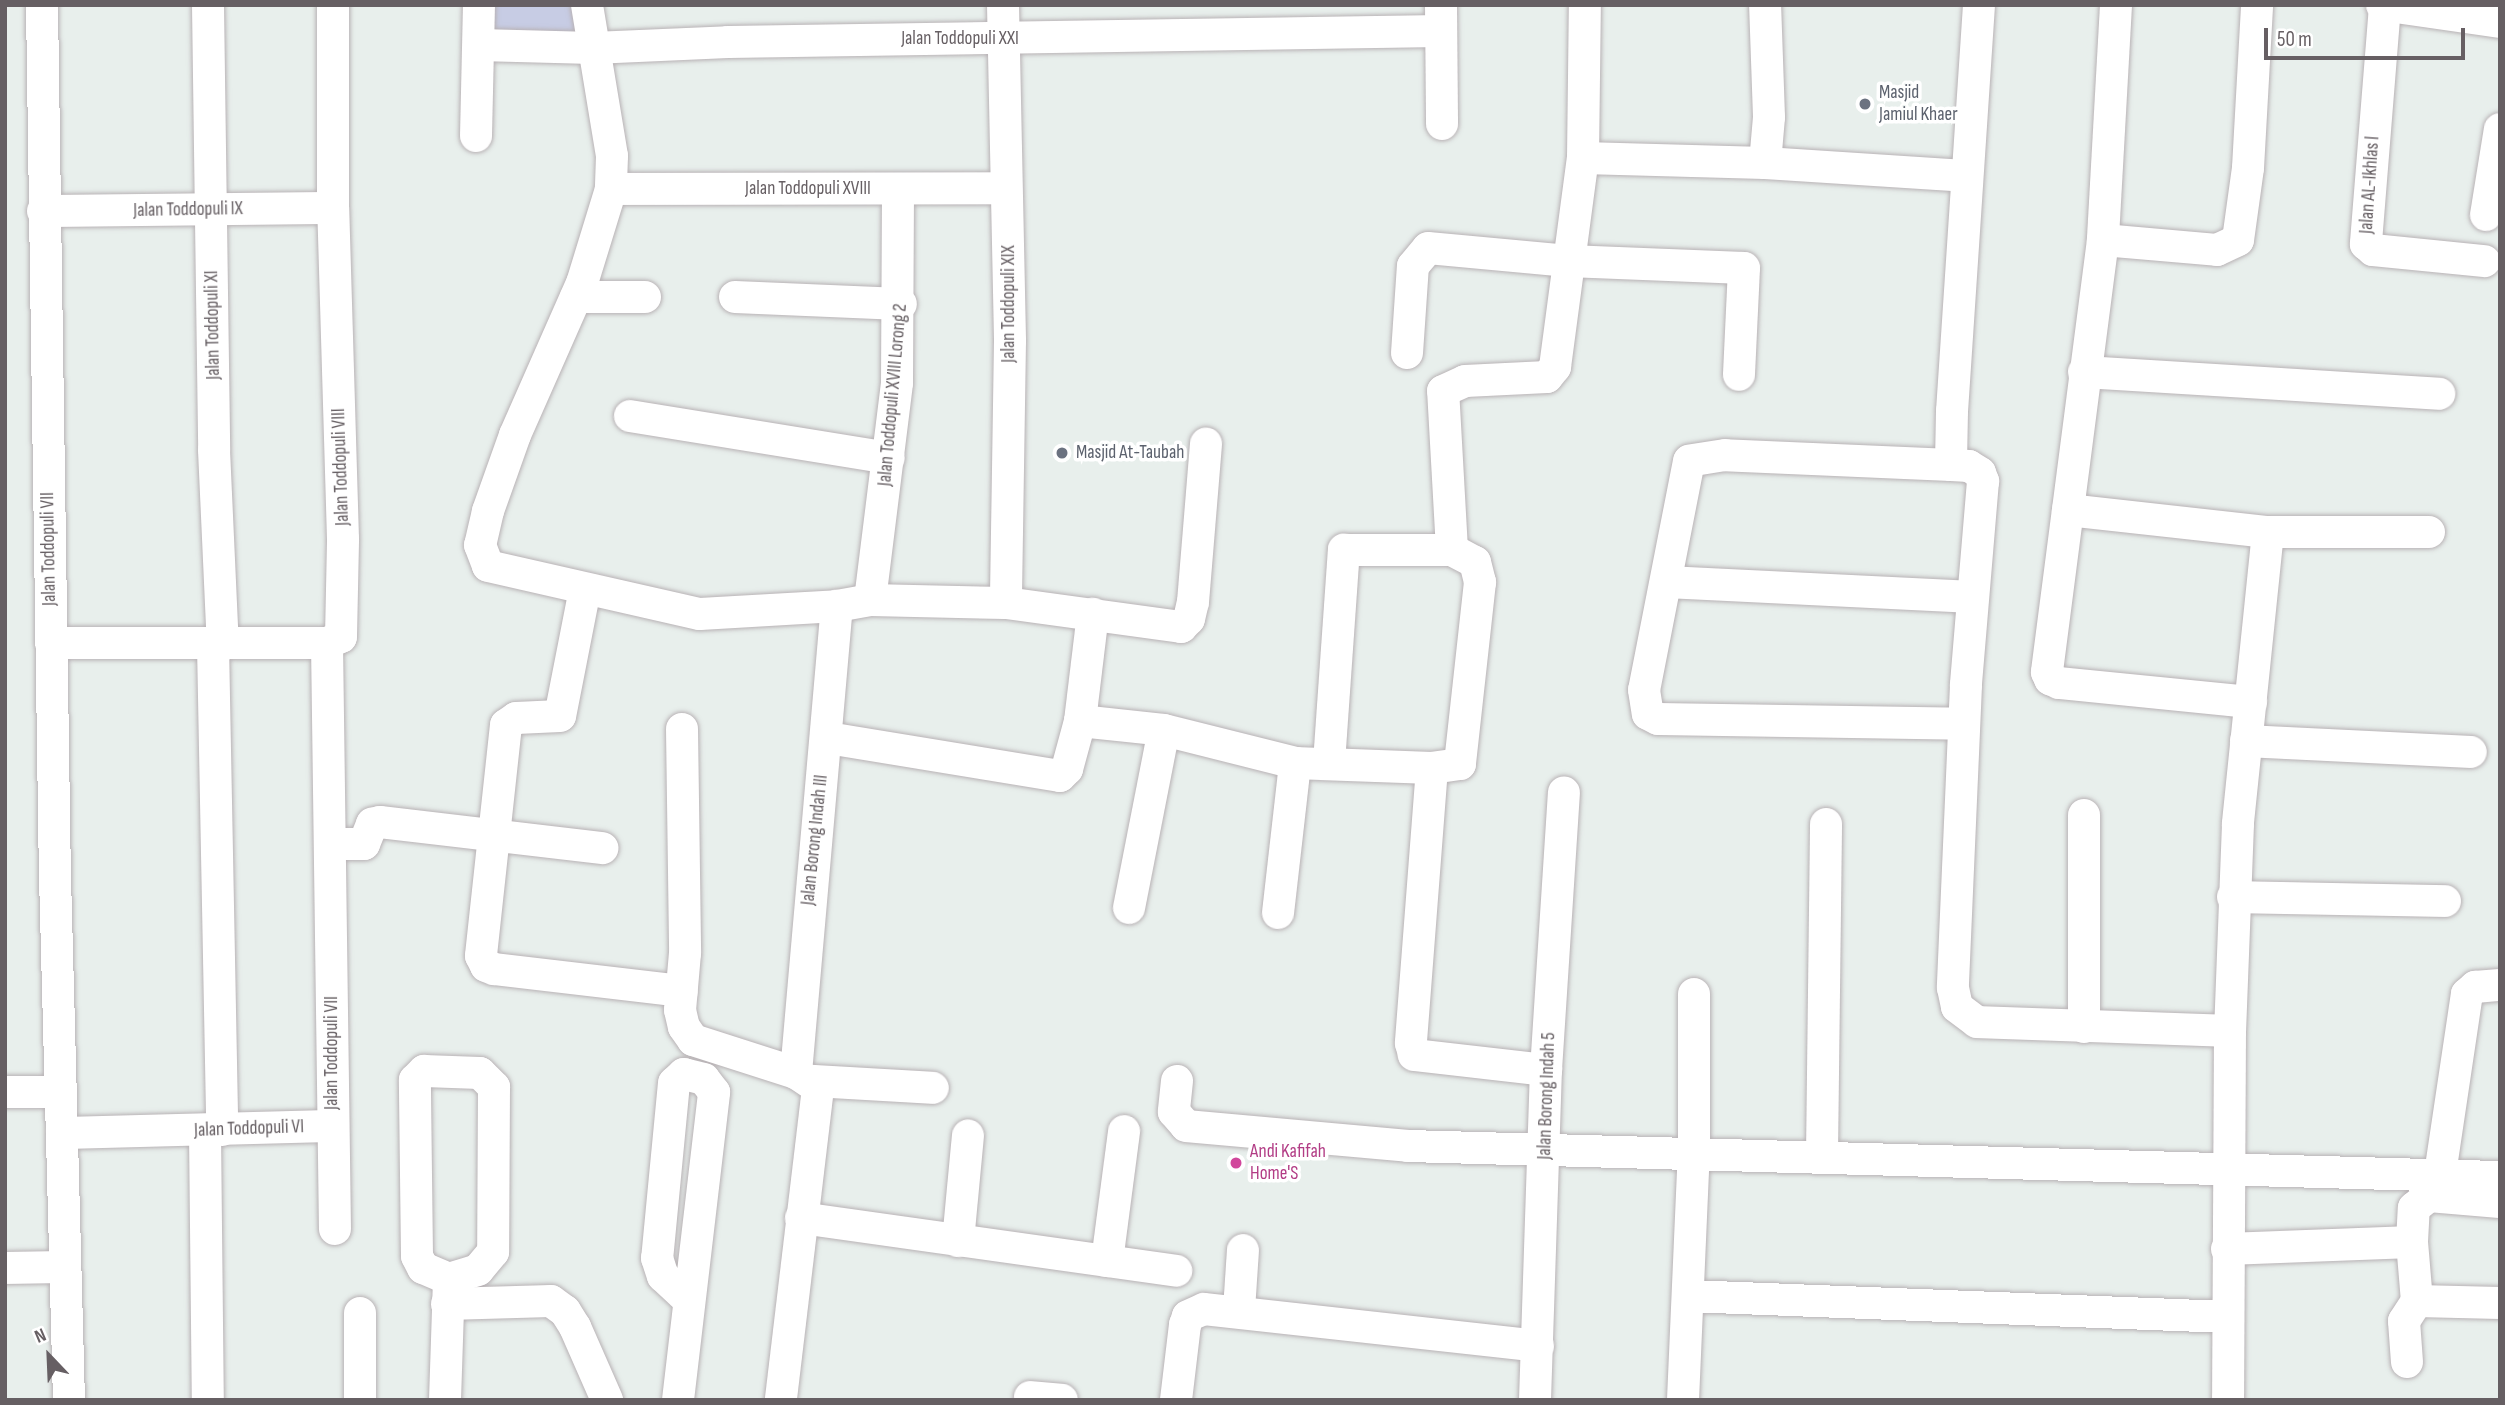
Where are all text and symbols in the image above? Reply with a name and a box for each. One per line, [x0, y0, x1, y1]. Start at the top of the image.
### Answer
scale bar [2267, 14, 2468, 58]
text: 50 m [2277, 27, 2312, 52]
street label: Jalan Toddopuli XXI [901, 28, 1019, 50]
place label: Masjid Jamiul Khaer [1879, 82, 1958, 126]
marker: Masjid Jamiul Khaer [1857, 96, 1873, 112]
street label: Jalan AL-Ikhlas l [2355, 135, 2385, 235]
street label: Jalan Toddopuli XVIII [745, 178, 871, 200]
street label: Jalan Toddopuli IX [133, 198, 243, 222]
street label: Jalan Toddopuli XIX [998, 245, 1020, 363]
street label: Jalan Toddopuli XI [201, 270, 225, 380]
street label: Jalan Toddopuli XVIII Lorong 2 [874, 303, 912, 487]
street label: Jalan Toddopuli VIII [328, 408, 354, 526]
place label: Masjid At-Taubah [1076, 442, 1184, 464]
marker: Masjid At-Taubah [1054, 445, 1070, 461]
street label: Jalan Toddopuli VII [37, 492, 61, 606]
street label: Jalan Borong Indah III [797, 774, 833, 906]
street label: Jalan Toddopuli VII [321, 996, 343, 1110]
street label: Jalan Borong Indah 5 [1533, 1032, 1561, 1160]
street label: Jalan Toddopuli VI [194, 1116, 304, 1142]
place label: Andi Kafifah Home'S [1250, 1141, 1326, 1185]
marker: Andi Kafifah Home'S [1228, 1155, 1244, 1171]
north arrow [14, 1321, 84, 1391]
text: N [31, 1324, 50, 1349]

